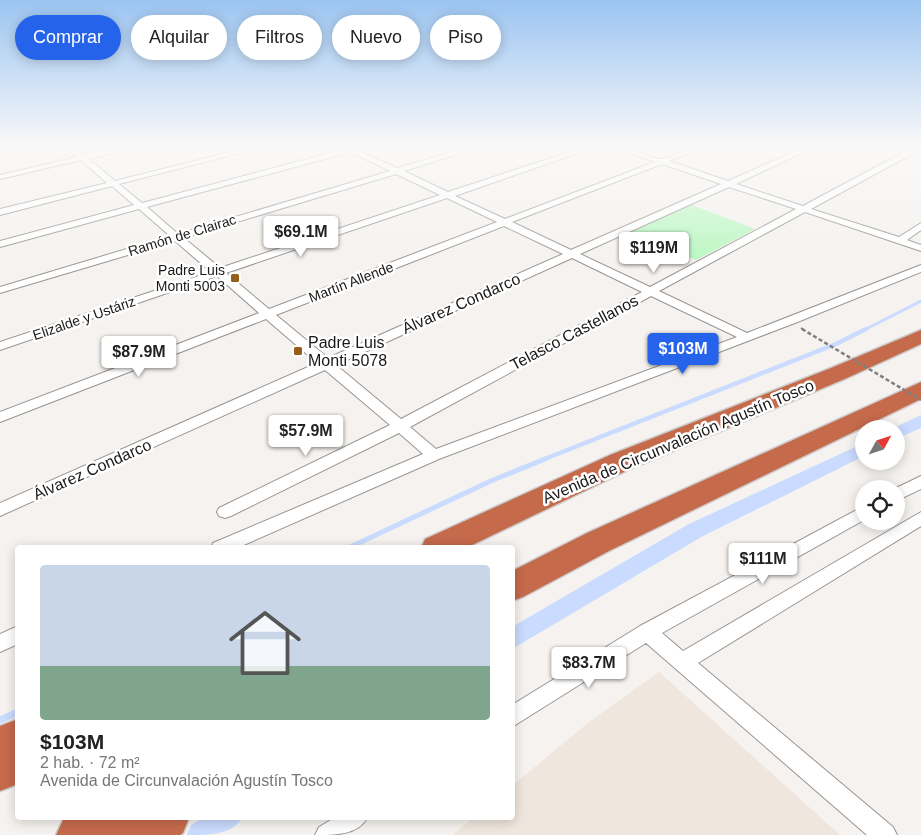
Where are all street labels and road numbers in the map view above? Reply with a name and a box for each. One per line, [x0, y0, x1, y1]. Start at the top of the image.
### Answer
street label: Ramón de Clairac [126, 211, 238, 259]
street label: Martín Allende [306, 258, 396, 306]
street label: Álvarez Condarco [399, 269, 523, 337]
street label: Telasco Castellanos [507, 292, 641, 373]
street label: Elizalde y Ustáriz [31, 293, 137, 343]
street label: Avenida de Circunvalación Agustín Tosco [540, 376, 816, 507]
street label: Álvarez Condarco [30, 435, 154, 503]

